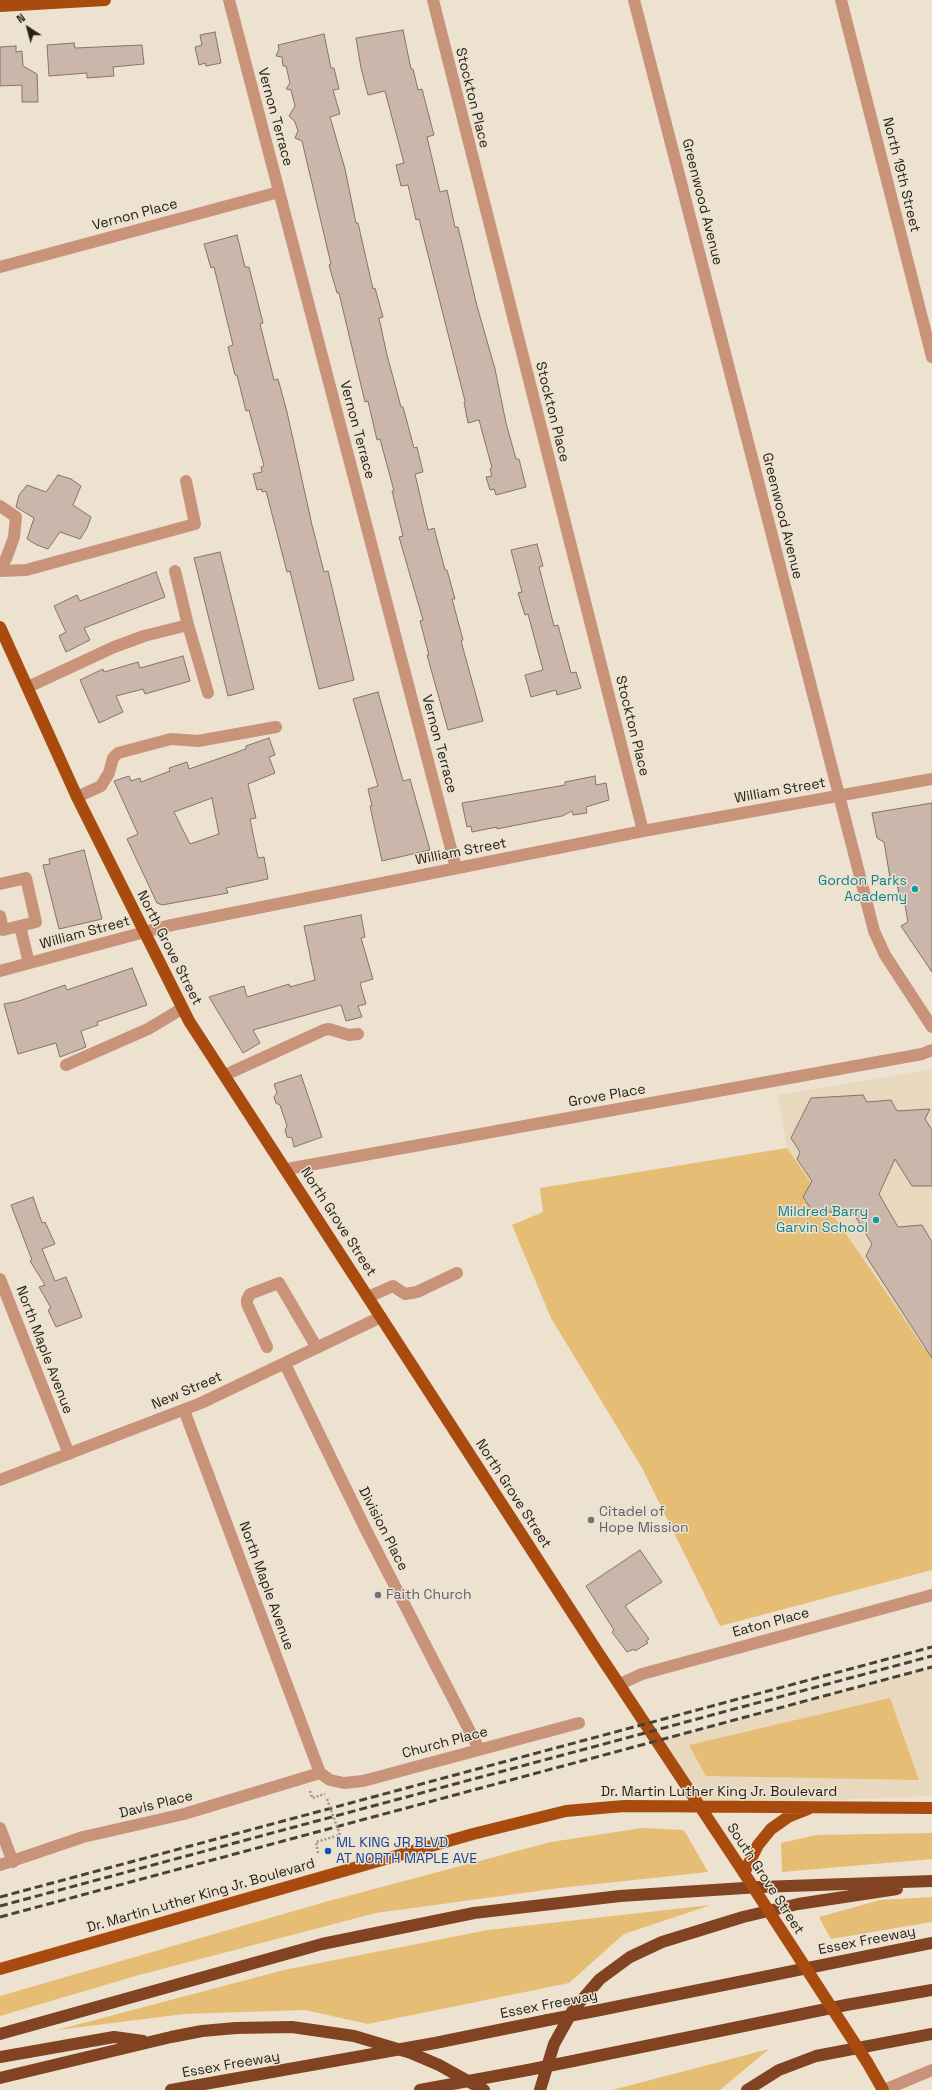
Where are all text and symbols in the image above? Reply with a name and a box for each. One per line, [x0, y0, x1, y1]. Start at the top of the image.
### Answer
north arrow [8, 8, 48, 48]
text: N [14, 10, 28, 26]
street label: Stockton Place [451, 46, 493, 150]
street label: Vernon Terrace [254, 66, 296, 168]
street label: North 19th Street [879, 116, 923, 234]
street label: Greenwood Avenue [678, 137, 726, 267]
street label: Vernon Place [91, 196, 179, 234]
street label: Stockton Place [531, 360, 573, 464]
street label: Vernon Terrace [336, 379, 378, 481]
street label: Greenwood Avenue [758, 451, 806, 581]
street label: Stockton Place [611, 674, 653, 778]
street label: Vernon Terrace [418, 693, 460, 795]
street label: William Street [733, 775, 827, 807]
street label: William Street [414, 835, 508, 869]
place label: Gordon Parks Academy [818, 873, 907, 906]
marker: Gordon Parks Academy [910, 884, 920, 894]
street label: North Grove Street [133, 888, 205, 1008]
street label: William Street [38, 913, 132, 953]
street label: Grove Place [567, 1081, 647, 1111]
street label: North Grove Street [297, 1164, 379, 1280]
place label: Mildred Barry Garvin School [776, 1204, 868, 1236]
marker: Mildred Barry Garvin School [871, 1215, 881, 1225]
street label: North Maple Avenue [12, 1284, 76, 1416]
street label: New Street [149, 1369, 225, 1413]
street label: North Grove Street [472, 1436, 554, 1552]
street label: Division Place [355, 1484, 411, 1574]
place label: Citadel of Hope Mission [599, 1504, 689, 1536]
marker: Citadel of Hope Mission [586, 1515, 596, 1525]
street label: North Maple Avenue [235, 1519, 297, 1653]
place label: Faith Church [386, 1587, 472, 1603]
marker: Faith Church [373, 1590, 383, 1600]
street label: Eaton Place [731, 1605, 811, 1641]
street label: Church Place [400, 1724, 490, 1762]
street label: Dr. Martin Luther King Jr. Boulevard [601, 1784, 837, 1800]
street label: Davis Place [117, 1788, 195, 1822]
street label: South Grove Street [723, 1820, 807, 1938]
place label: ML KING JR BLVD AT NORTH MAPLE AVE [336, 1835, 477, 1868]
marker: ML KING JR BLVD AT NORTH MAPLE AVE [323, 1846, 333, 1856]
street label: Dr. Martin Luther King Jr. Boulevard [85, 1855, 317, 1937]
street label: Essex Freeway [817, 1923, 917, 1959]
street label: Essex Freeway [499, 1987, 599, 2023]
street label: Essex Freeway [181, 2048, 281, 2082]

